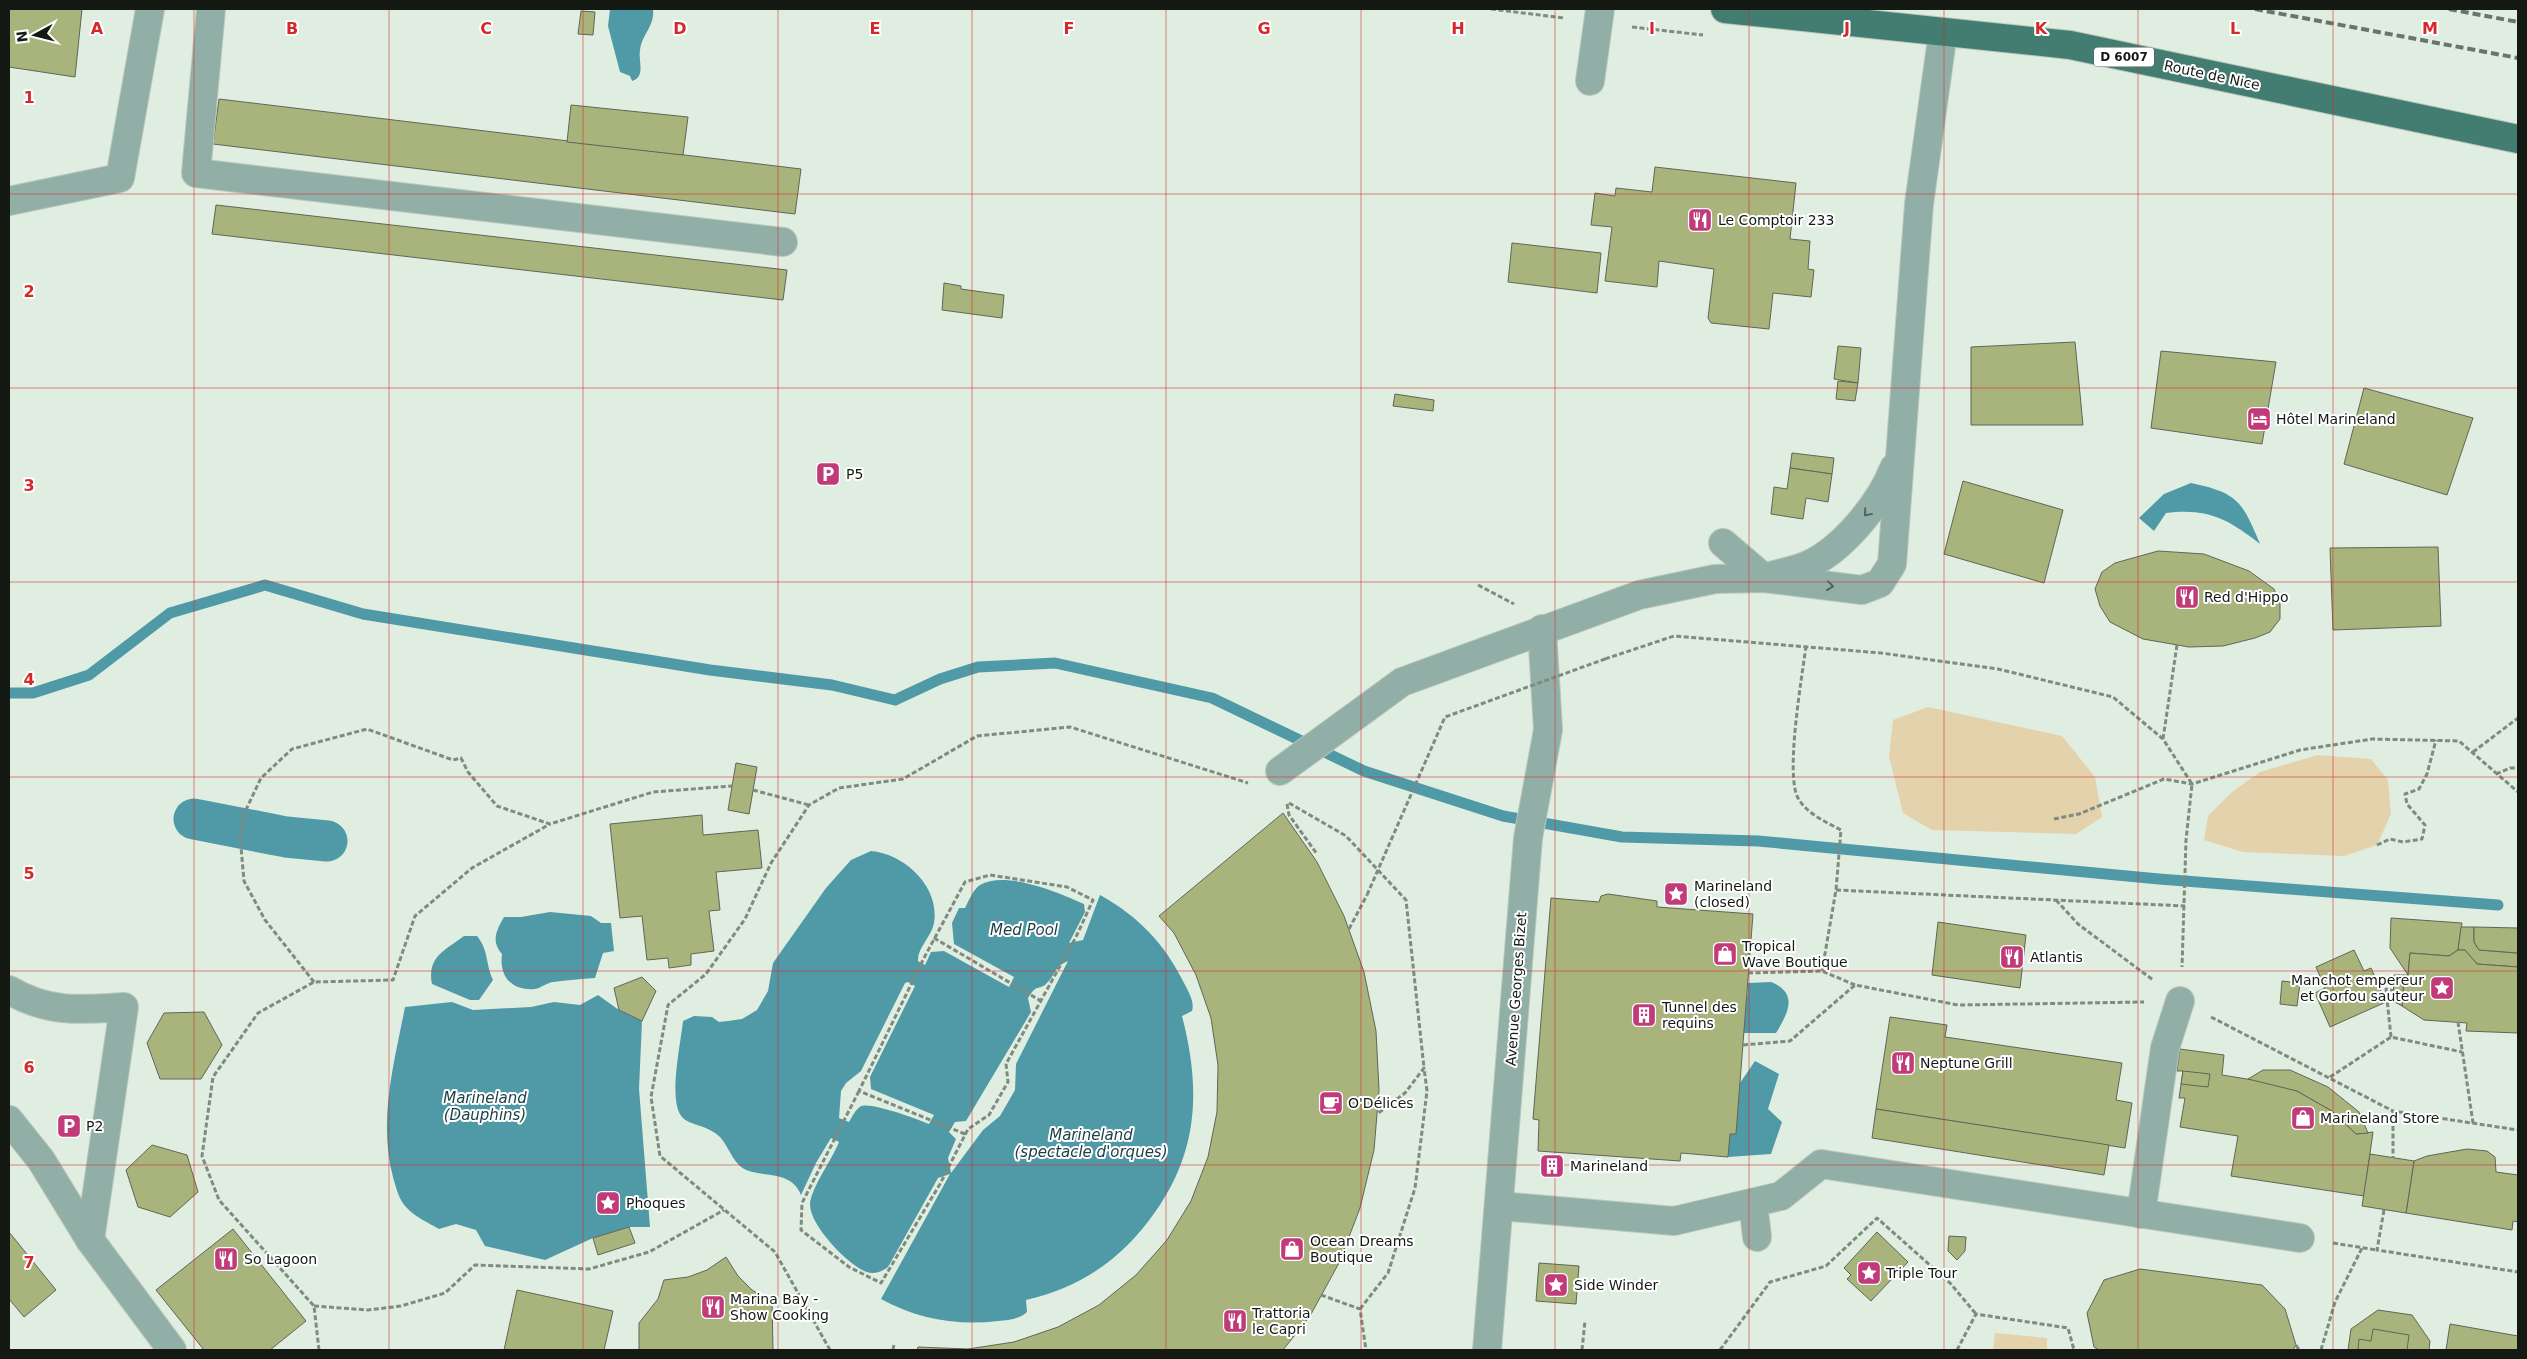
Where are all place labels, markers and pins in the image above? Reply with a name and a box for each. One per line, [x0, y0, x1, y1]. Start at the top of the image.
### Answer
restaurant icon: Le Comptoir 233 [1687, 207, 1713, 233]
place label: Le Comptoir 233 [1718, 212, 1834, 228]
hotel icon: Hôtel Marineland [2246, 406, 2272, 432]
place label: Hôtel Marineland [2276, 411, 2396, 427]
parking icon: P5 [815, 461, 841, 487]
place label: P5 [846, 466, 863, 482]
restaurant icon: Red d'Hippo [2174, 584, 2200, 610]
place label: Red d'Hippo [2204, 589, 2289, 605]
place label: Marineland (closed) [1694, 878, 1772, 910]
place icon: Marineland (closed) [1663, 881, 1689, 907]
place label: Tropical Wave Boutique [1741, 938, 1848, 970]
shop icon: Tropical Wave Boutique [1712, 941, 1738, 967]
restaurant icon: Atlantis [1999, 944, 2025, 970]
place label: Atlantis [2030, 949, 2083, 965]
place label: Manchot empereur et Gorfou sauteur [2291, 972, 2424, 1004]
place icon: Manchot empereur et Gorfou sauteur [2429, 975, 2455, 1001]
place label: Tunnel des requins [1661, 999, 1737, 1031]
building icon: Tunnel des requins [1631, 1002, 1657, 1028]
restaurant icon: Neptune Grill [1890, 1050, 1916, 1076]
place label: Neptune Grill [1920, 1055, 2013, 1071]
cafe icon: O'Délices [1318, 1090, 1344, 1116]
place label: O'Délices [1348, 1095, 1414, 1111]
shop icon: Marineland Store [2290, 1105, 2316, 1131]
place label: Marineland Store [2320, 1110, 2439, 1126]
parking icon: P2 [56, 1113, 82, 1139]
place label: P2 [86, 1118, 103, 1134]
building icon: Marineland [1539, 1153, 1565, 1179]
place label: Marineland [1570, 1158, 1648, 1174]
place icon: Phoques [595, 1190, 621, 1216]
place label: Phoques [626, 1195, 686, 1211]
place label: Ocean Dreams Boutique [1310, 1233, 1414, 1265]
shop icon: Ocean Dreams Boutique [1279, 1236, 1305, 1262]
restaurant icon: So Lagoon [213, 1246, 239, 1272]
place label: So Lagoon [244, 1251, 317, 1267]
place icon: Triple Tour [1856, 1260, 1882, 1286]
place label: Triple Tour [1885, 1265, 1958, 1281]
place icon: Side Winder [1543, 1272, 1569, 1298]
place label: Side Winder [1574, 1277, 1659, 1293]
place label: Marina Bay - Show Cooking [730, 1291, 829, 1323]
restaurant icon: Marina Bay - Show Cooking [700, 1294, 726, 1320]
place label: Trattoria le Capri [1251, 1305, 1311, 1337]
restaurant icon: Trattoria le Capri [1222, 1308, 1248, 1334]

